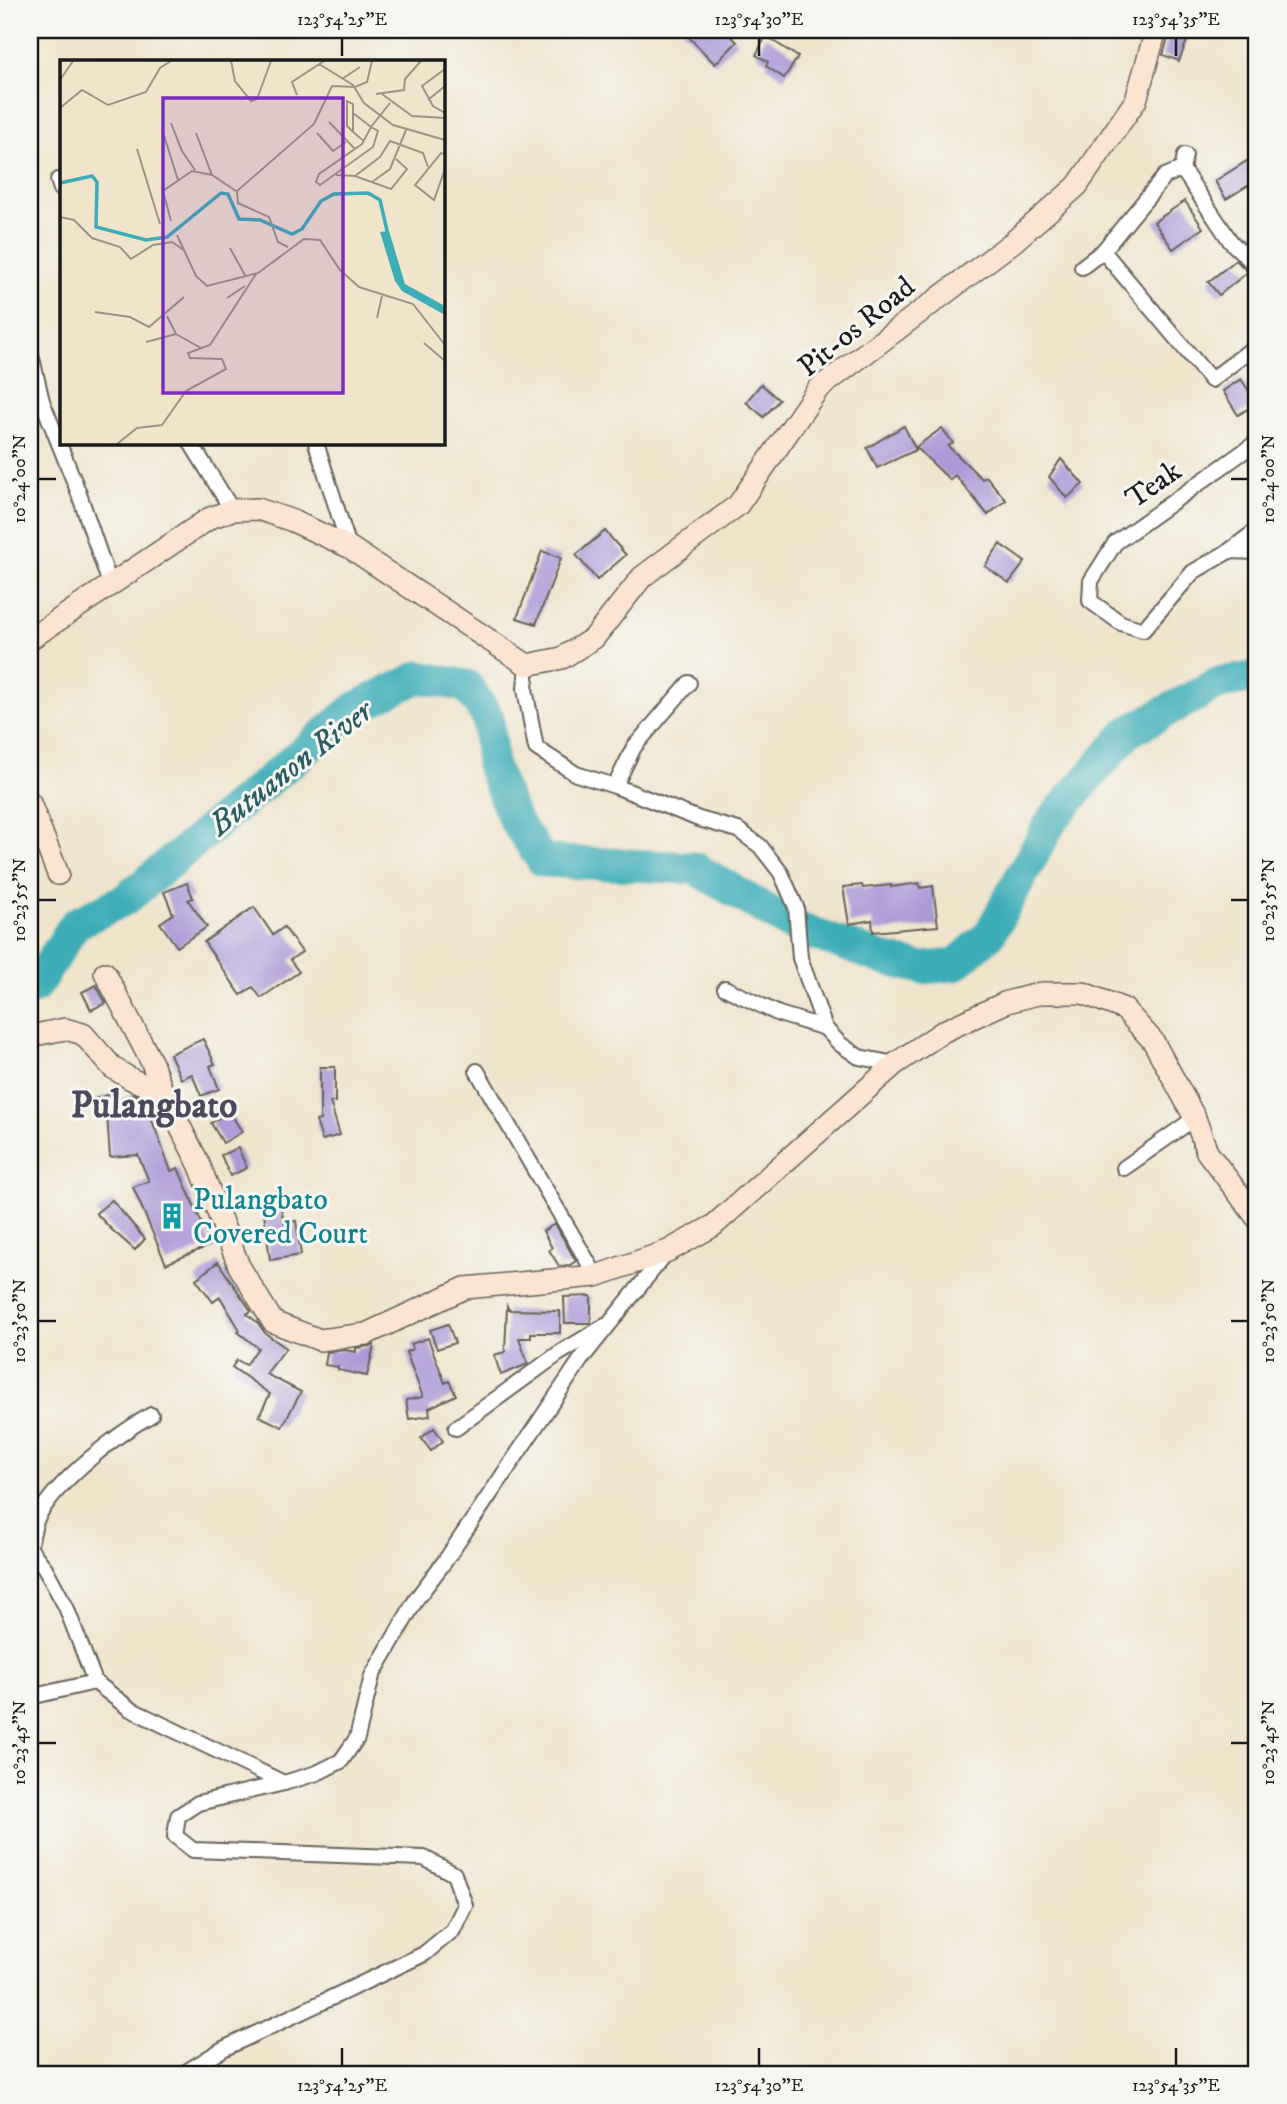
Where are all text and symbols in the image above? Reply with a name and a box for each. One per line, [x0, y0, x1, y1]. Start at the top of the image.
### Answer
text: 123°54'25"E [297, 9, 387, 31]
text: 123°54'30"E [715, 9, 804, 31]
text: 123°54'35"E [1132, 9, 1220, 31]
inset map [60, 60, 444, 444]
street label: Pit-os Road [791, 269, 923, 386]
text: 10°24'00"N [9, 434, 31, 523]
text: 10°24'00"N [1258, 434, 1280, 523]
street label: Teak [1119, 453, 1189, 518]
water label: Butuanon River [201, 691, 383, 846]
text: 10°23'55"N [9, 858, 31, 942]
text: 10°23'55"N [1258, 858, 1280, 942]
district label: Pulangbato [71, 1083, 237, 1130]
place label: Pulangbato Covered Court [193, 1182, 368, 1253]
building icon: Pulangbato Covered Court [157, 1201, 187, 1231]
text: 10°23'50"N [9, 1279, 31, 1363]
text: 10°23'50"N [1258, 1279, 1280, 1363]
text: 10°23'45"N [9, 1700, 31, 1786]
text: 10°23'45"N [1258, 1700, 1280, 1786]
text: 123°54'25"E [297, 2075, 387, 2097]
text: 123°54'30"E [715, 2075, 804, 2097]
text: 123°54'35"E [1132, 2075, 1220, 2097]

